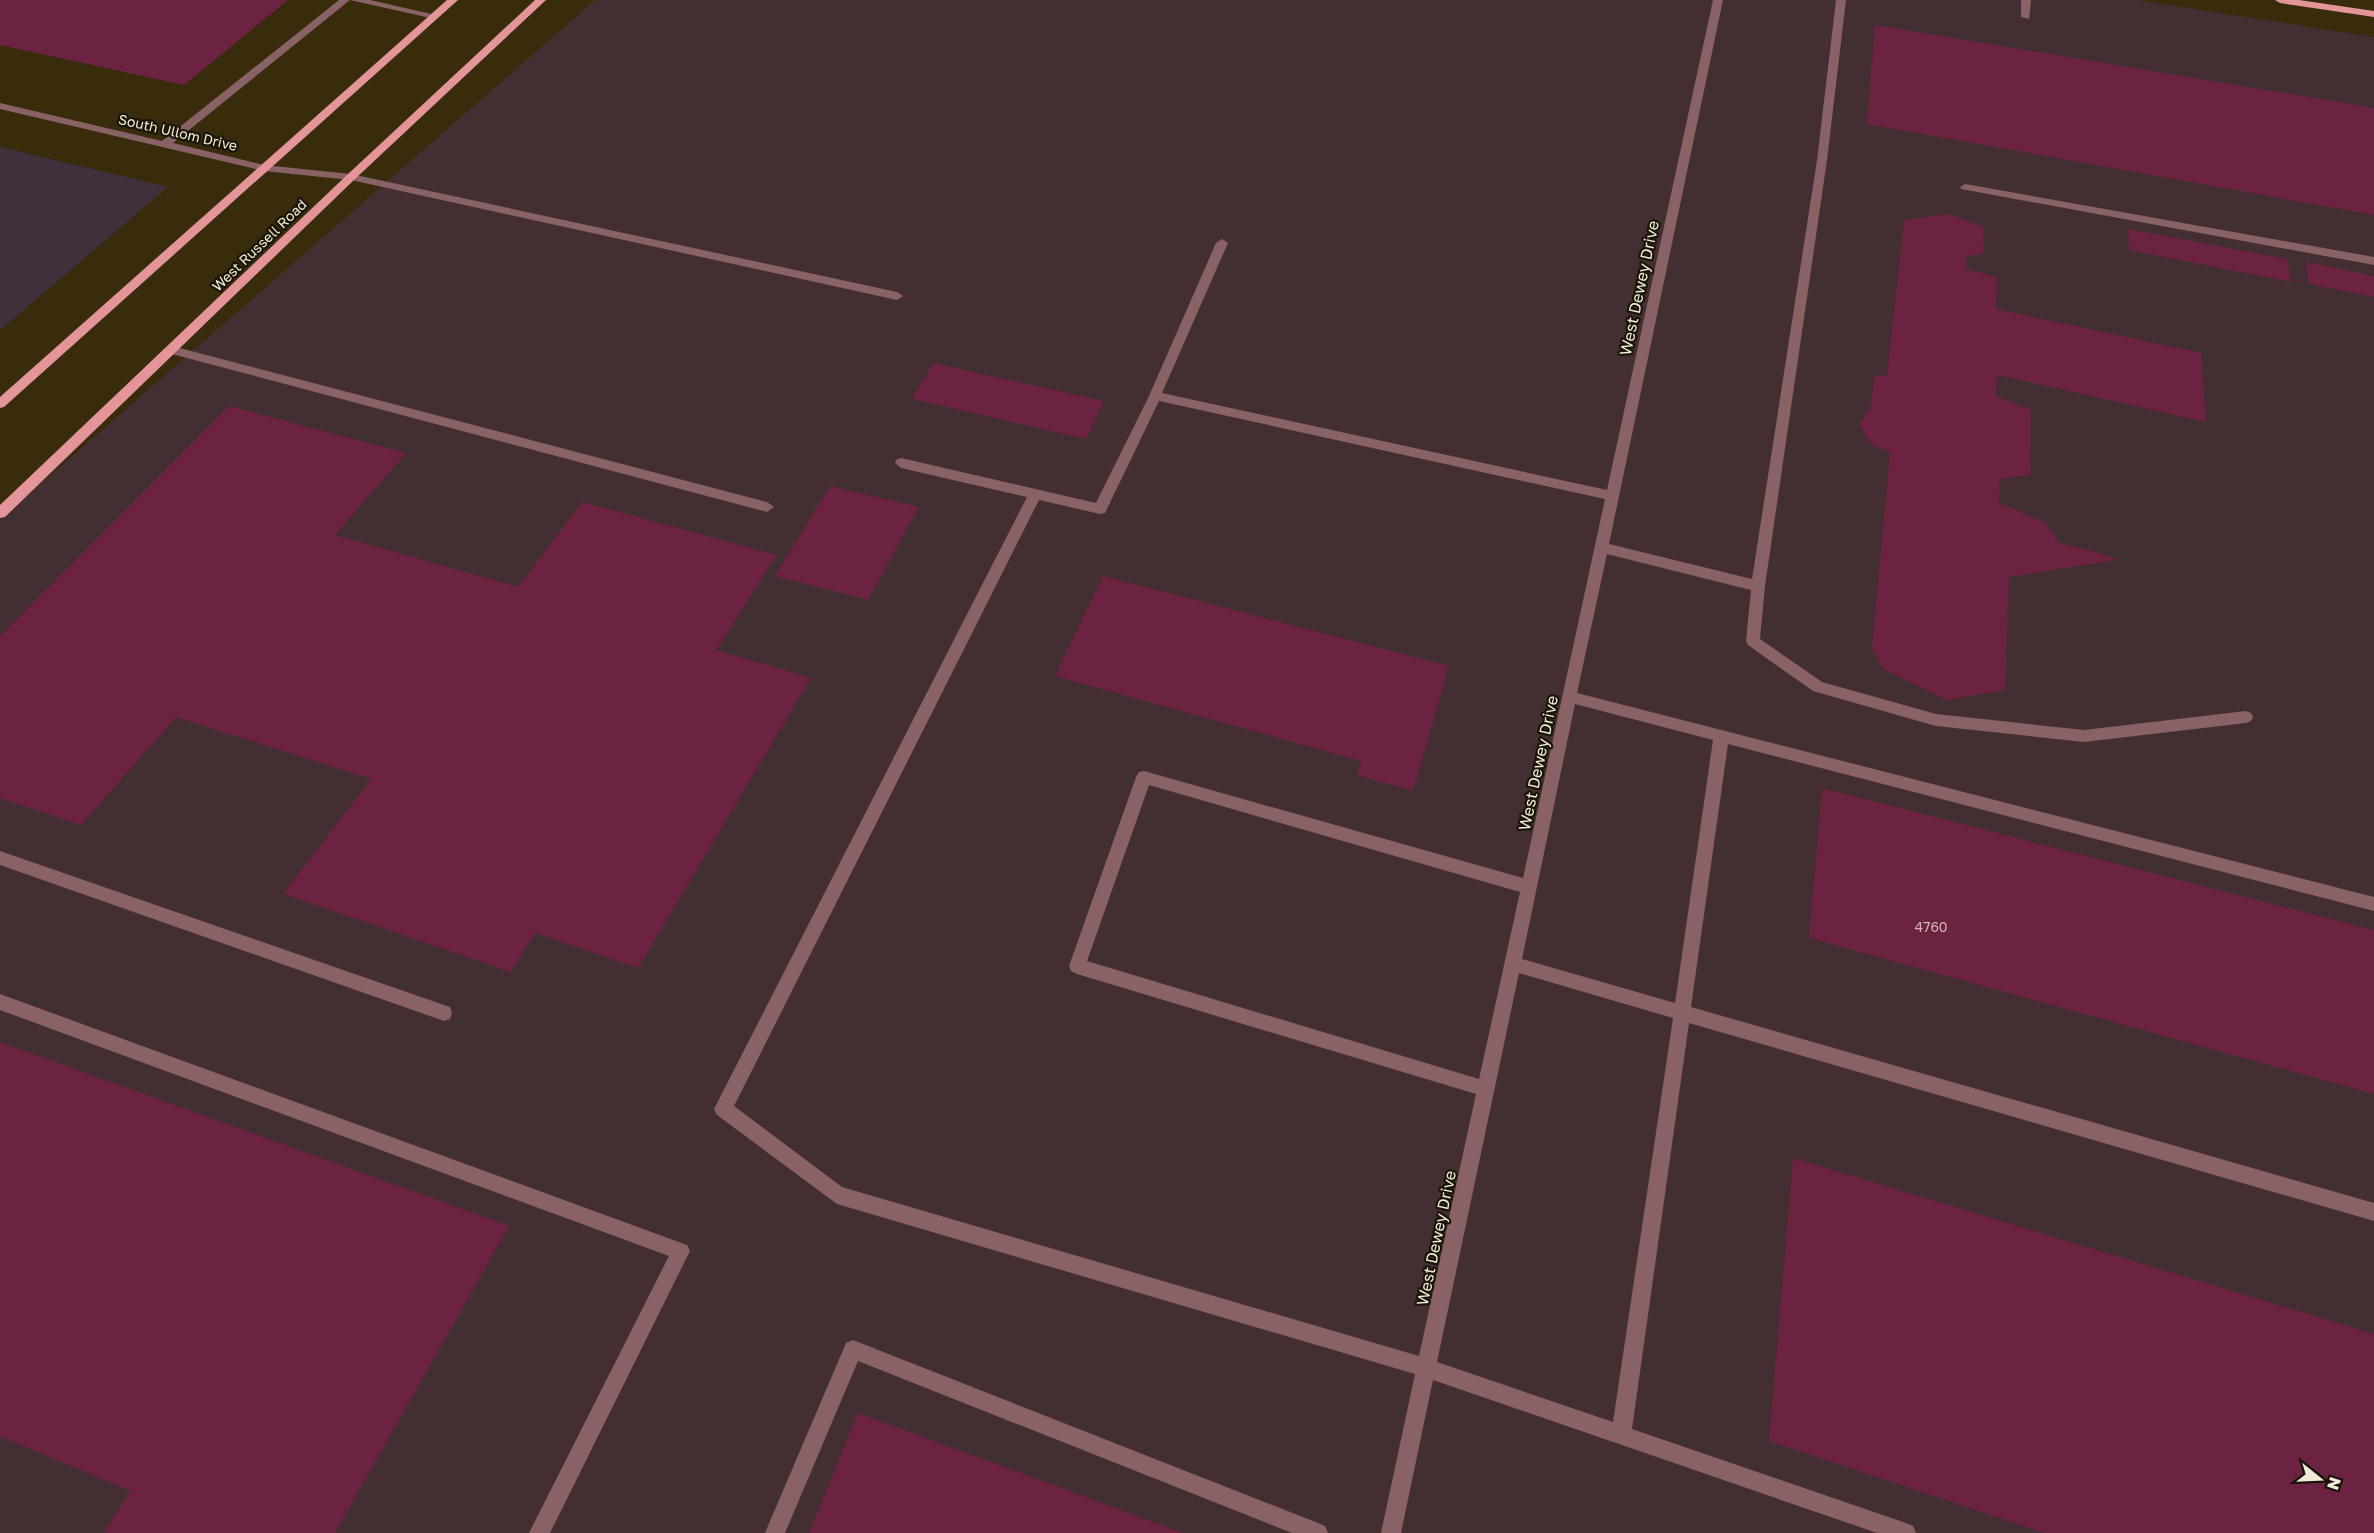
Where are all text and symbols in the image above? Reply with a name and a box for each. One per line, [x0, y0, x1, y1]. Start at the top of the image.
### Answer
street label: South Ullom Drive [117, 110, 239, 154]
street label: West Russell Road [208, 195, 310, 295]
street label: West Dewey Drive [1615, 219, 1663, 357]
street label: West Dewey Drive [1514, 694, 1562, 832]
house number: 4760 [1914, 918, 1948, 935]
street label: West Dewey Drive [1412, 1169, 1460, 1307]
north arrow [2290, 1449, 2350, 1509]
text: N [2323, 1475, 2346, 1493]

